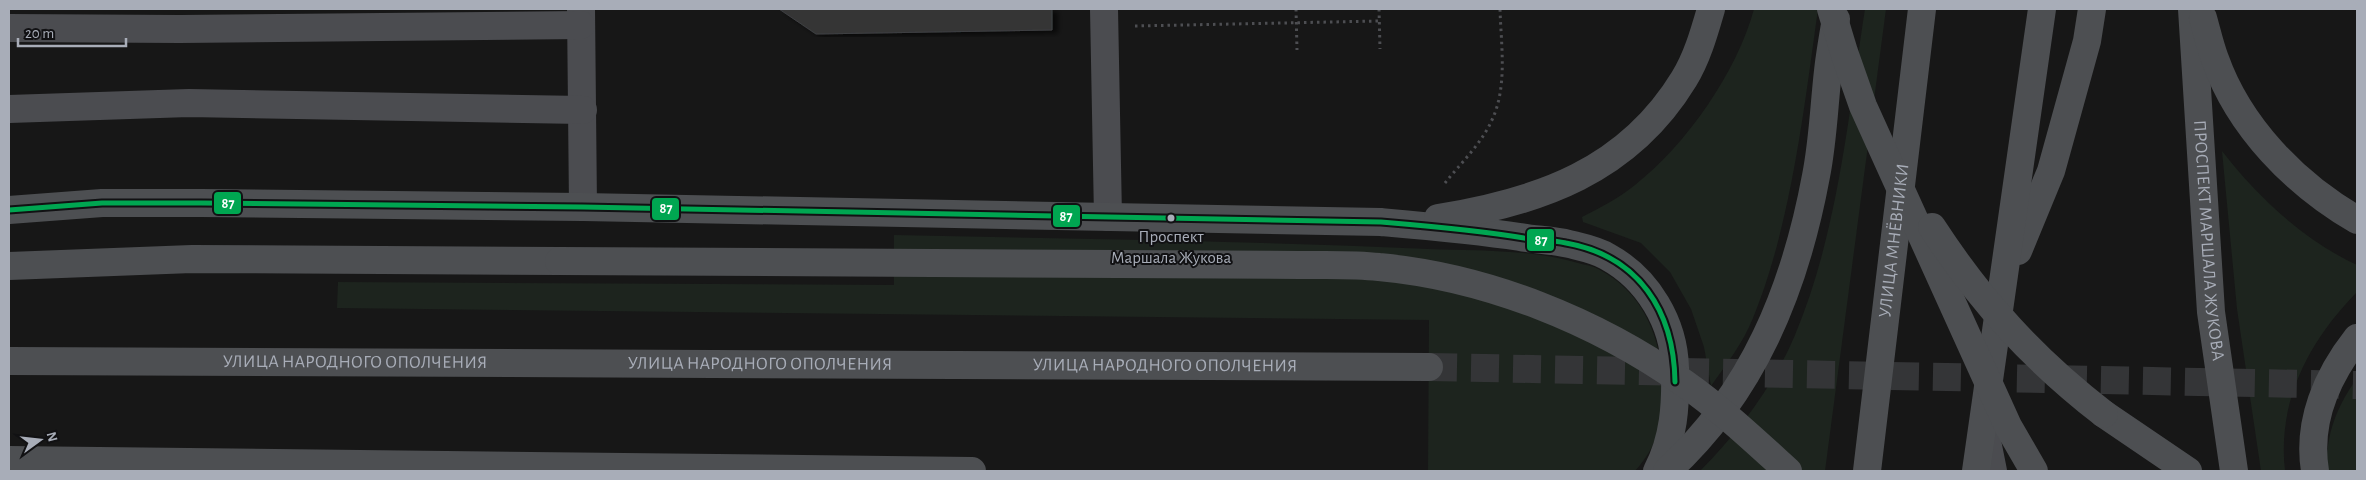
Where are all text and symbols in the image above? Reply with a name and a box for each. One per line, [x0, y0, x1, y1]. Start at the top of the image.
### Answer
scale bar [18, 15, 125, 47]
text: 20 m [25, 26, 54, 41]
street label: ПРОСПЕКТ МАРШАЛА ЖУКОВА [2190, 119, 2227, 362]
street label: УЛИЦА МНЁВНИКИ [1876, 163, 1913, 319]
line badge: 87 [213, 191, 242, 215]
text: 87 [222, 197, 234, 211]
line badge: 87 [651, 197, 680, 221]
text: 87 [660, 202, 672, 216]
line badge: 87 [1052, 204, 1081, 228]
text: 87 [1060, 210, 1072, 224]
marker: Проспект Маршала Жукова [1166, 213, 1176, 223]
place label: Проспект Маршала Жукова [1111, 228, 1231, 267]
line badge: 87 [1526, 228, 1555, 252]
text: 87 [1535, 234, 1547, 248]
street label: УЛИЦА НАРОДНОГО ОПОЛЧЕНИЯ [223, 353, 487, 372]
street label: УЛИЦА НАРОДНОГО ОПОЛЧЕНИЯ [628, 355, 892, 374]
street label: УЛИЦА НАРОДНОГО ОПОЛЧЕНИЯ [1033, 356, 1297, 375]
north arrow [15, 415, 65, 465]
text: N [44, 430, 60, 443]

